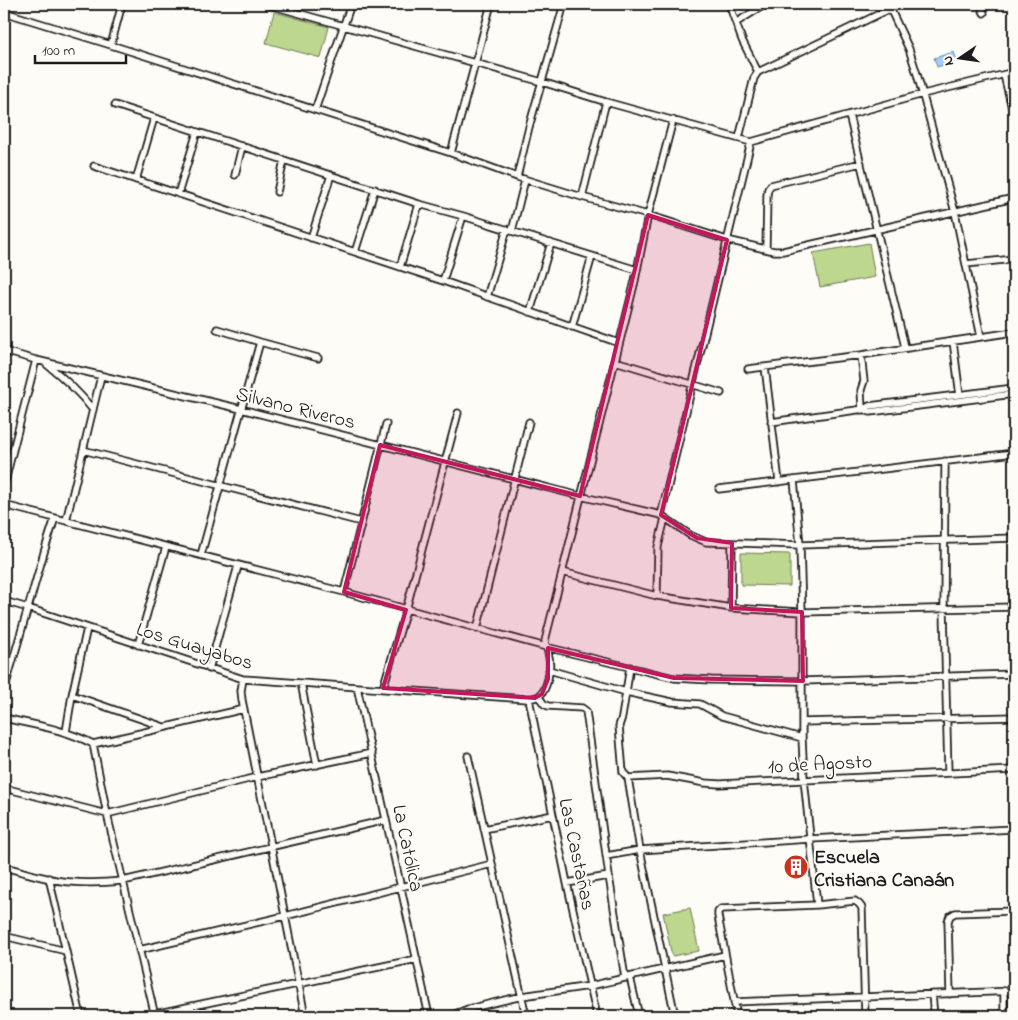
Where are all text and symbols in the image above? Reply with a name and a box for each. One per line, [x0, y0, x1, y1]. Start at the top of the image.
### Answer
scale bar [35, 32, 126, 64]
north arrow [936, 32, 986, 82]
text: 100 m [42, 40, 75, 62]
text: N [938, 54, 960, 68]
street label: Silvano Riveros [233, 381, 358, 438]
street label: Los Guayabos [132, 616, 256, 679]
street label: 10 de Agosto [767, 748, 873, 784]
street label: Las Castañas [550, 796, 602, 913]
street label: La Católica [383, 802, 430, 895]
place label: Escuela Cristiana Canaán [814, 844, 954, 896]
building icon: Escuela Cristiana Canaán [783, 854, 809, 880]

